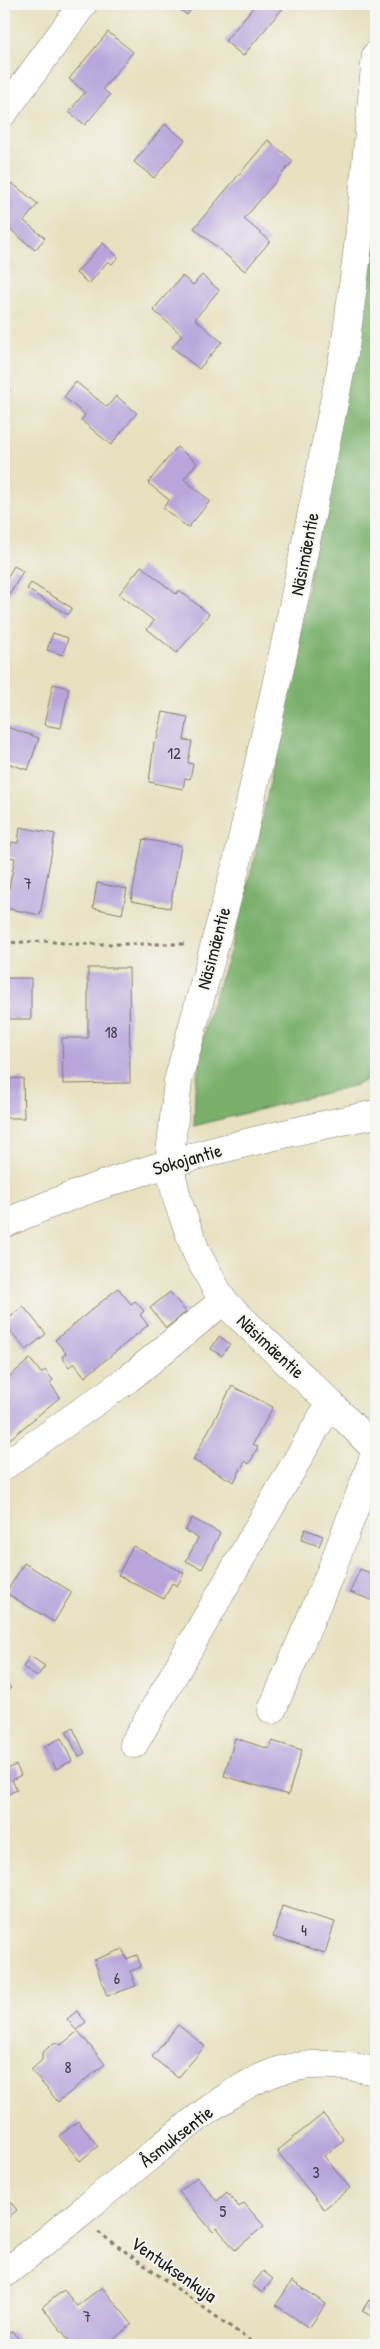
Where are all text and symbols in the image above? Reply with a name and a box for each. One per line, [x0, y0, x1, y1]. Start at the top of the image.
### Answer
street label: Näsimäentie [283, 510, 325, 598]
house number: 12 [167, 742, 181, 764]
house number: 7 [24, 872, 32, 894]
street label: Näsimäentie [190, 904, 237, 992]
house number: 18 [105, 1021, 117, 1043]
street label: Sokojantie [149, 1137, 225, 1181]
street label: Näsimäentie [231, 1308, 311, 1384]
house number: 4 [301, 1919, 307, 1941]
house number: 6 [114, 1967, 120, 1989]
house number: 8 [65, 2056, 72, 2078]
street label: Åsmuksentie [134, 2099, 219, 2173]
house number: 3 [312, 2161, 320, 2183]
house number: 5 [220, 2200, 227, 2222]
street label: Ventuksenkuja [126, 2230, 223, 2309]
house number: 7 [83, 2305, 91, 2327]

